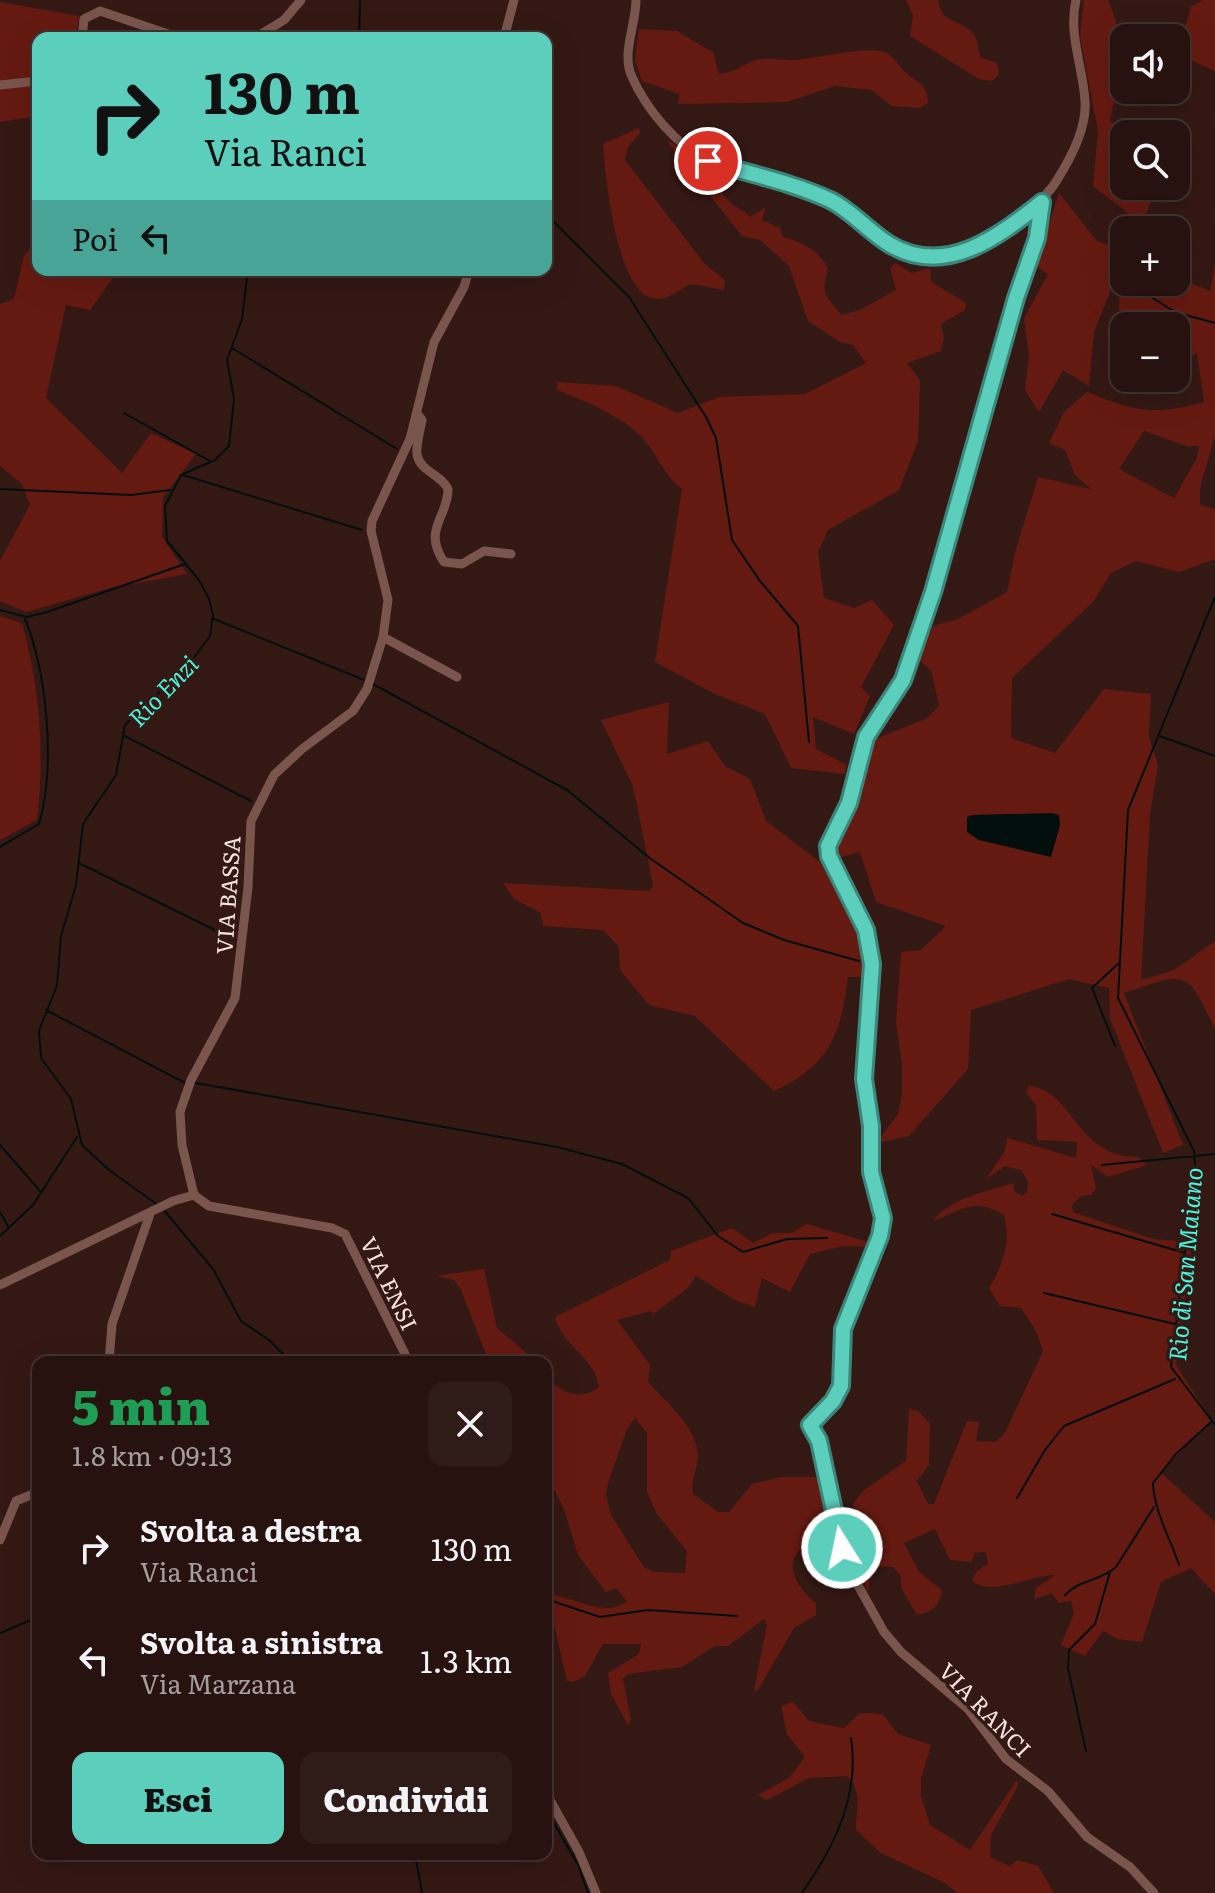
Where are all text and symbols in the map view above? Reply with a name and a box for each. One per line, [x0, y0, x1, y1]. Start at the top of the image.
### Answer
map controls [1110, 24, 1190, 392]
button: sound [1110, 24, 1190, 104]
text: 130 m [204, 48, 360, 131]
icon: right [72, 64, 176, 168]
button: search [1110, 120, 1190, 200]
text: Via Ranci [204, 124, 367, 177]
pin [674, 127, 742, 195]
icon: arrive [686, 139, 730, 183]
text: Poi [72, 216, 118, 260]
icon: left [134, 216, 178, 260]
button: + [1110, 216, 1190, 296]
button: − [1110, 312, 1190, 392]
water label: Rio Enzi [119, 646, 205, 734]
street label: VIA BASSA [206, 835, 248, 955]
water label: Rio di San Maiano [1158, 1166, 1210, 1362]
street label: VIA ENSI [353, 1231, 427, 1335]
text: 5 min [72, 1369, 210, 1440]
button: close [428, 1382, 512, 1466]
text: 1.8 km · 09:13 [72, 1435, 233, 1474]
position arrow [800, 1506, 884, 1590]
text: Svolta a destra [140, 1507, 362, 1551]
icon: right [72, 1526, 116, 1570]
text: 130 m [431, 1526, 512, 1570]
text: Via Ranci [140, 1551, 258, 1590]
text: Svolta a sinistra [140, 1619, 383, 1663]
icon: left [72, 1638, 116, 1682]
text: 1.3 km [420, 1638, 512, 1682]
street label: VIA RANCI [932, 1654, 1040, 1764]
text: Via Marzana [140, 1663, 296, 1702]
button: Esci [72, 1752, 284, 1844]
button: Condividi [300, 1752, 512, 1844]

